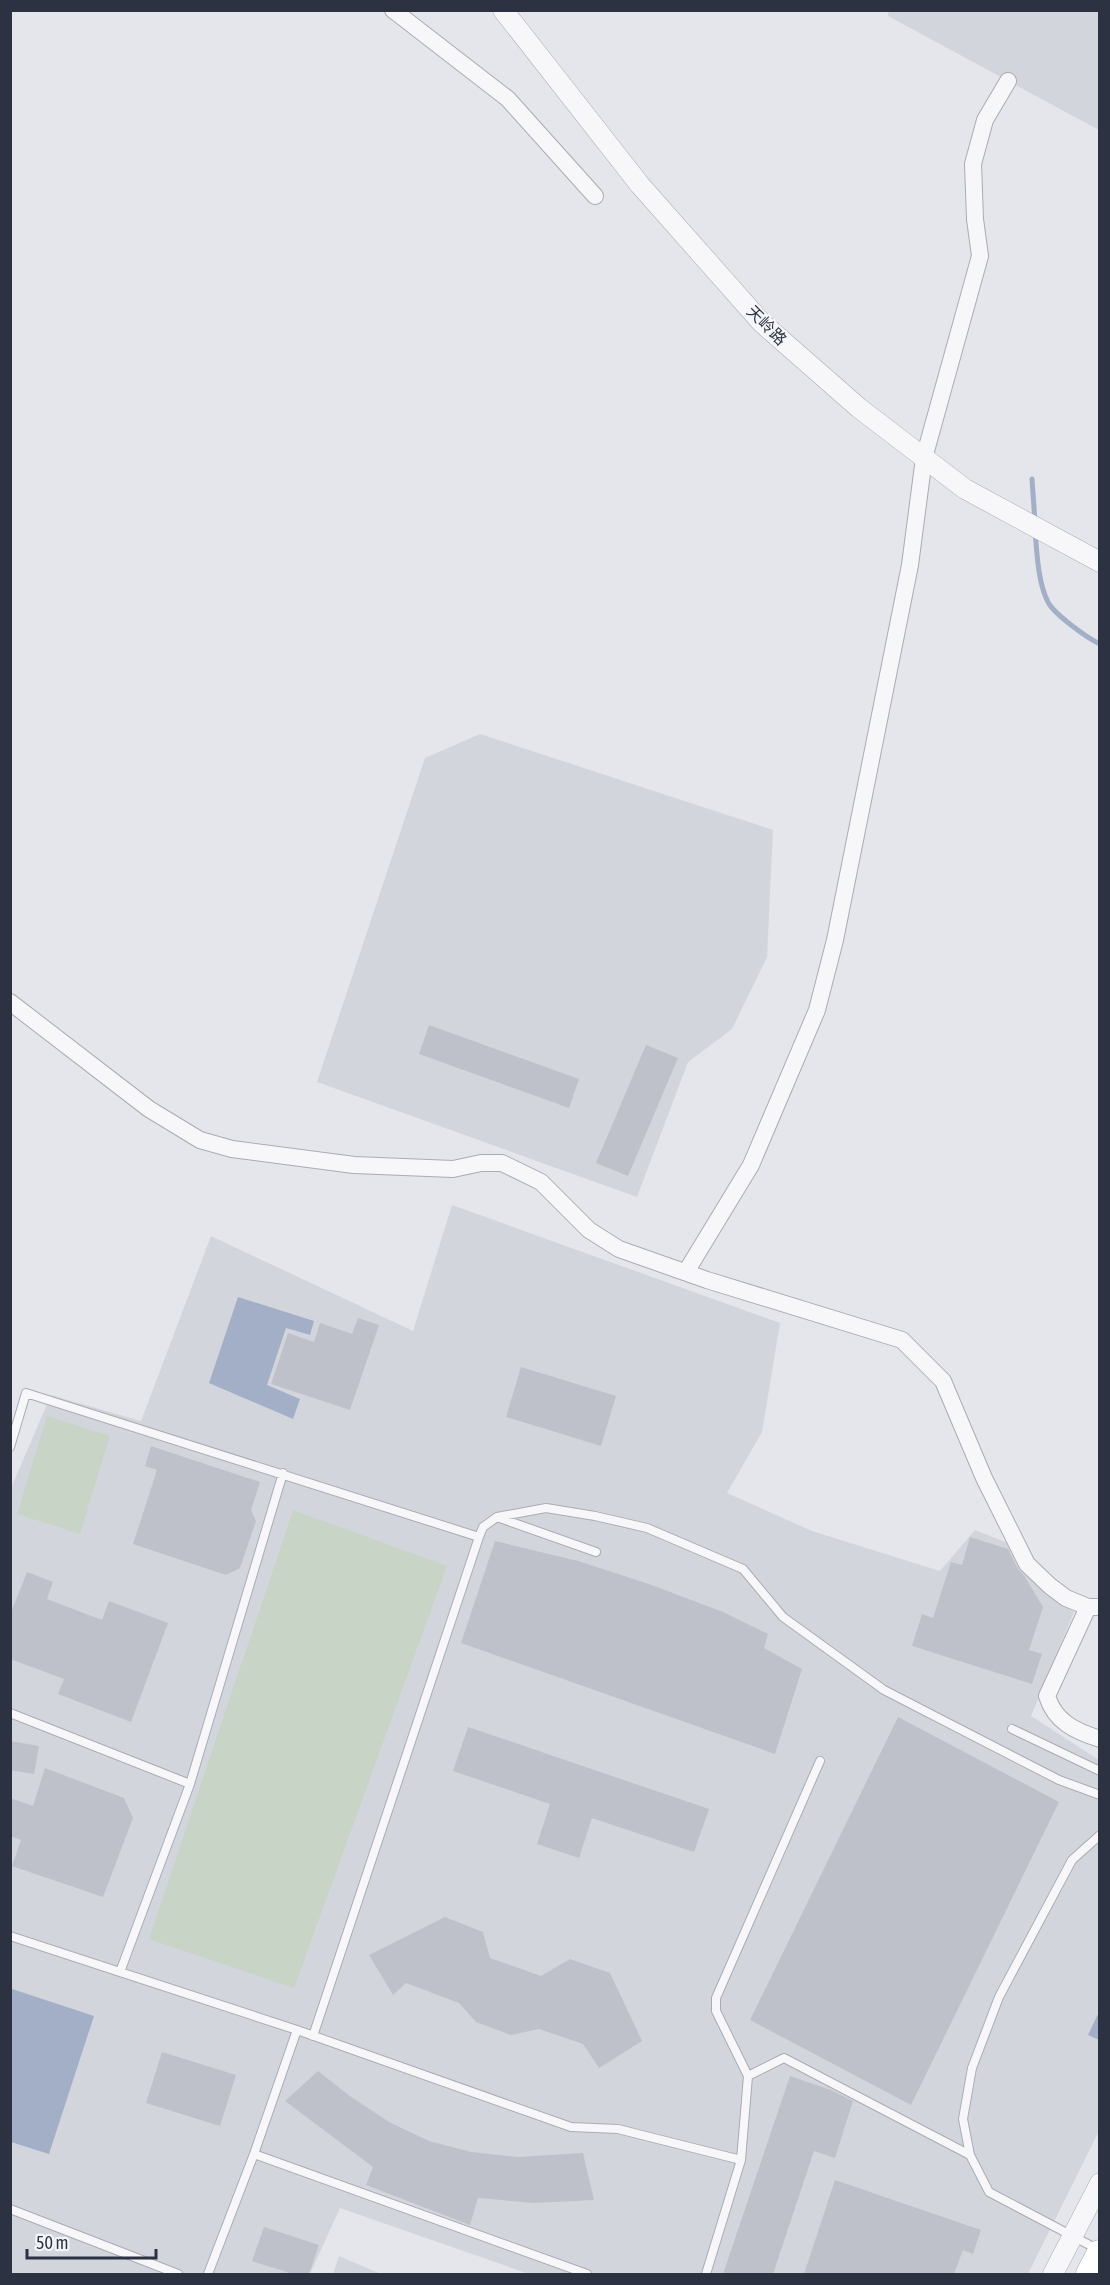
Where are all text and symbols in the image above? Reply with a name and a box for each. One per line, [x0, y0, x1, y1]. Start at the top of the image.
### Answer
street label: 天岭路 [744, 302, 790, 348]
scale bar [27, 2222, 156, 2260]
text: 50 m [36, 2232, 68, 2253]

